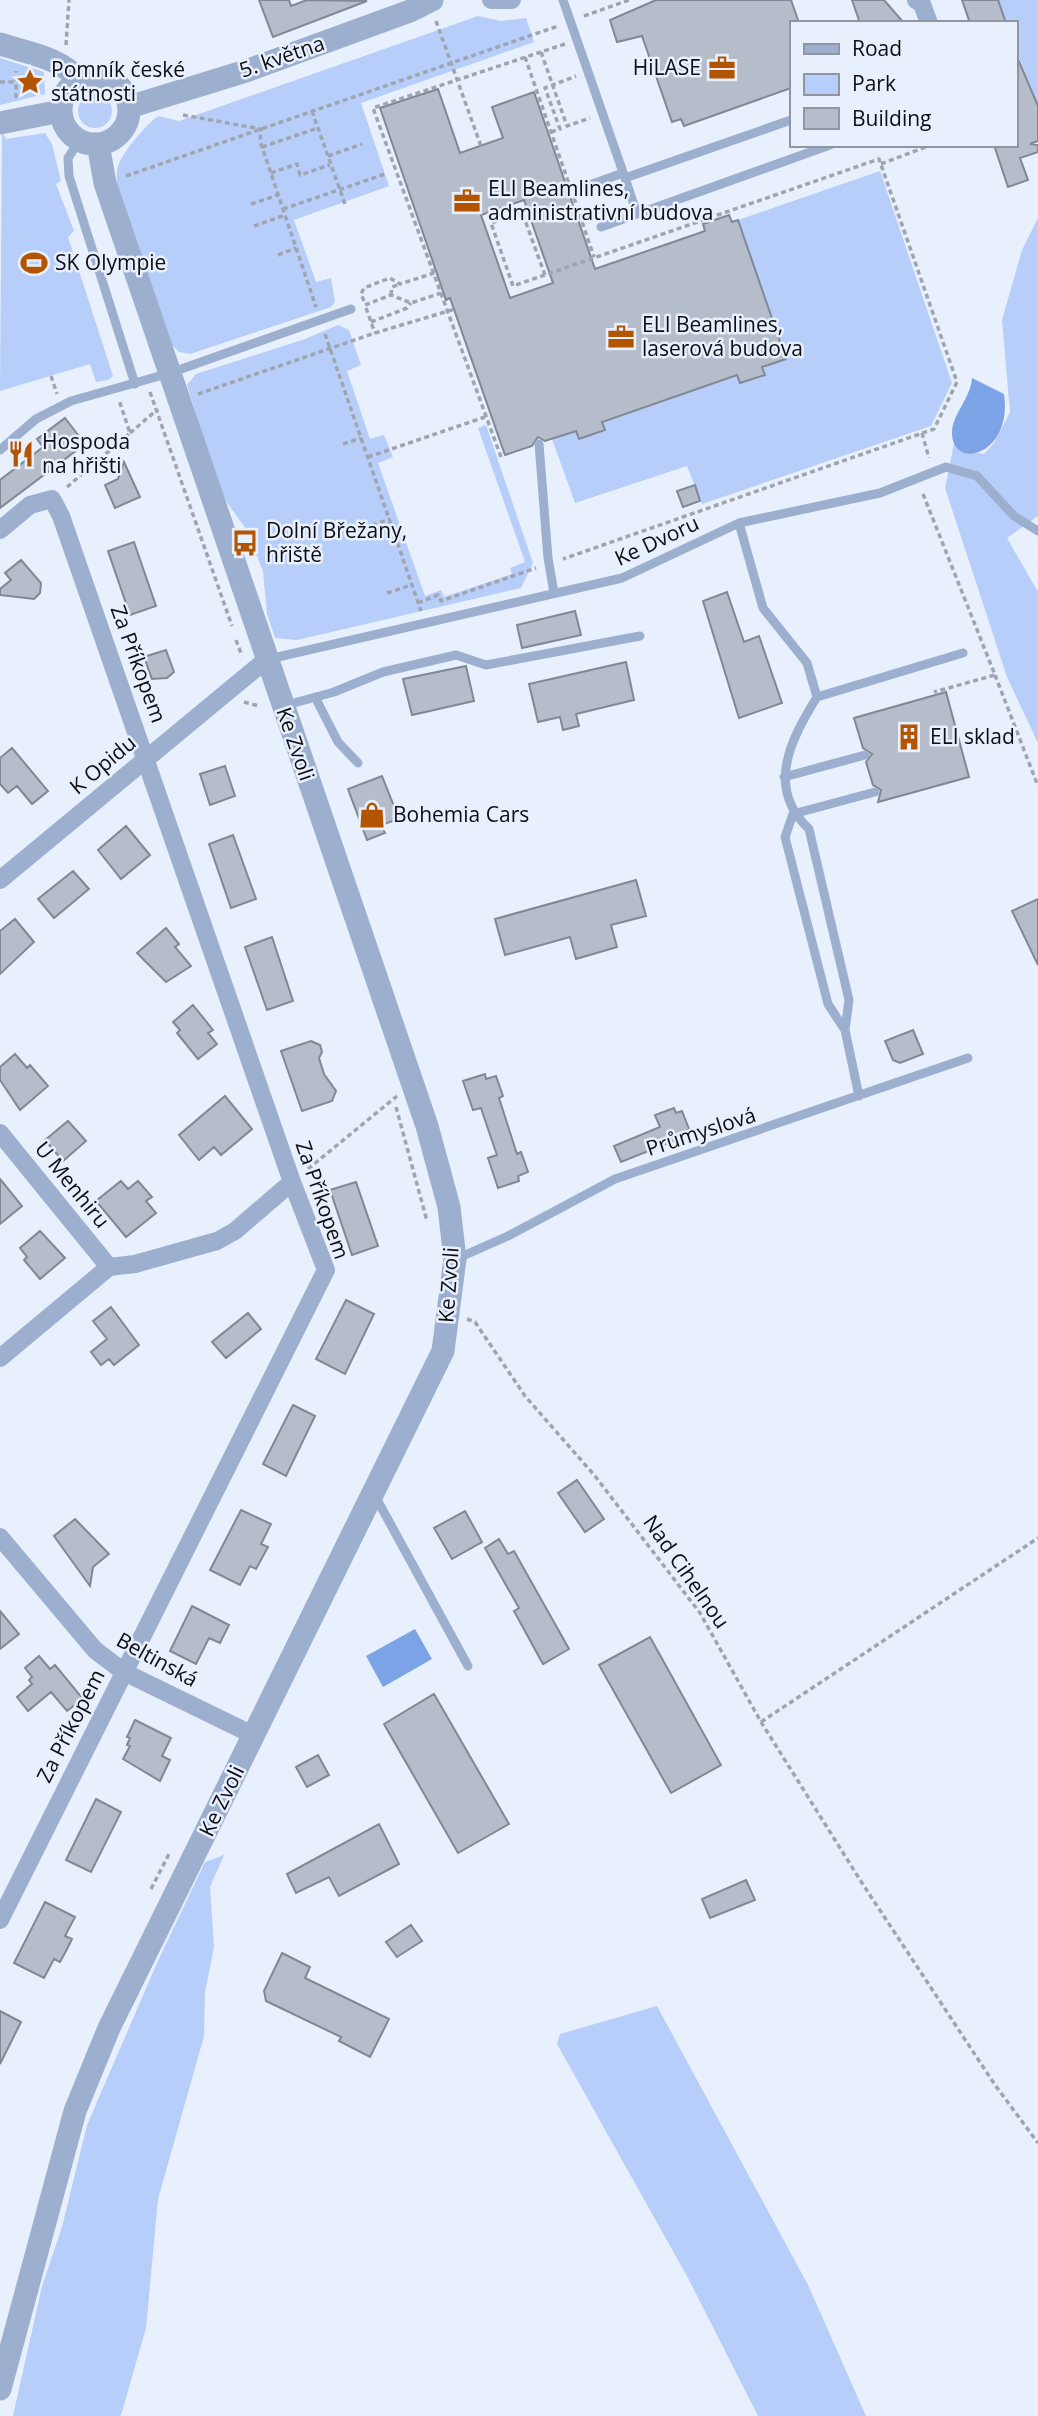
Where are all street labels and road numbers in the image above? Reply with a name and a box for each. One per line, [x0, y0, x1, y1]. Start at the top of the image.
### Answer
street label: 5. května [235, 28, 328, 84]
street label: Ke Dvoru [610, 508, 703, 572]
street label: Za Příkopem [105, 601, 173, 726]
street label: Ke Zvoli [270, 703, 322, 784]
street label: K Opidu [63, 728, 141, 800]
street label: Průmyslová [642, 1100, 759, 1162]
street label: U Menhiru [29, 1135, 116, 1234]
street label: Za Příkopem [290, 1137, 356, 1263]
street label: Ke Zvoli [431, 1246, 465, 1324]
street label: Nad Cihelnou [637, 1509, 736, 1634]
street label: Beltinská [112, 1625, 203, 1693]
street label: Za Příkopem [30, 1664, 111, 1787]
street label: Ke Zvoli [192, 1760, 250, 1841]

